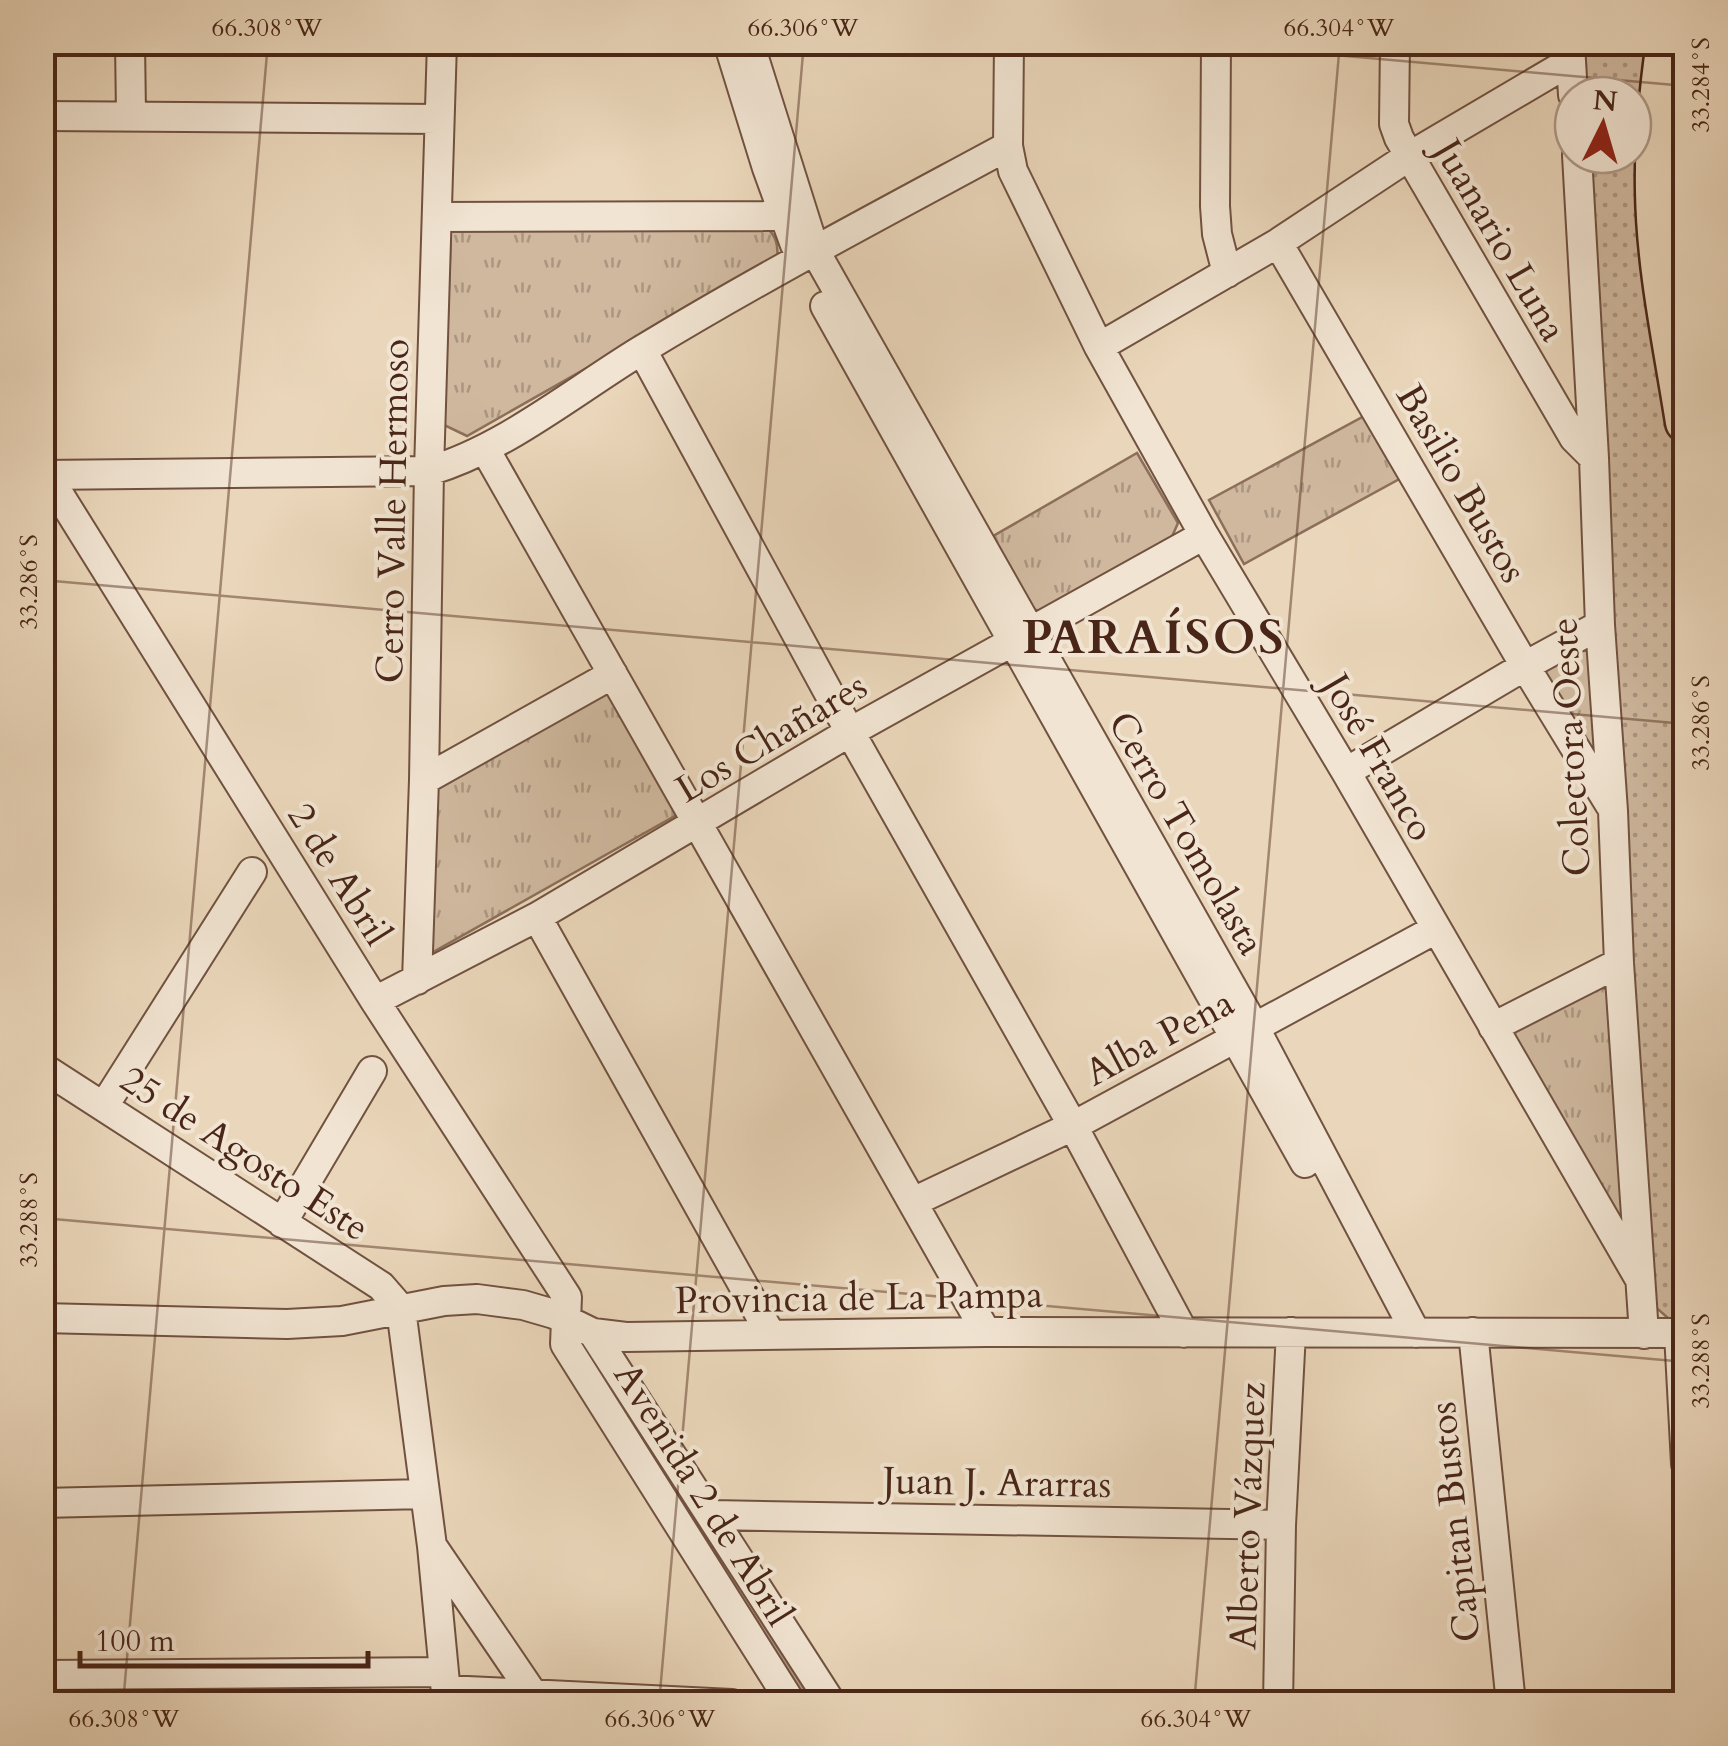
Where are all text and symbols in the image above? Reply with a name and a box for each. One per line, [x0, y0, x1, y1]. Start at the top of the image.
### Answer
text: 66.308°W [212, 11, 323, 45]
text: 66.306°W [748, 11, 859, 45]
text: 66.304°W [1284, 11, 1395, 45]
text: 33.284°S [1684, 37, 1718, 133]
north arrow [1553, 75, 1653, 175]
text: N [1591, 81, 1619, 121]
street label: Juanario Luna [1419, 126, 1579, 351]
street label: Cerro Valle Hermoso [364, 338, 422, 684]
street label: Basilio Bustos [1383, 375, 1539, 592]
text: 33.286°S [12, 534, 46, 630]
district label: PARAÍSOS [1022, 605, 1286, 670]
street label: Colectora Oeste [1538, 616, 1604, 878]
street label: Los Chañares [666, 660, 877, 815]
street label: José Franco [1307, 660, 1447, 851]
text: 33.286°S [1684, 675, 1718, 771]
street label: Cerro Tomolasta [1095, 702, 1277, 965]
street label: 2 de Abril [275, 793, 404, 956]
street label: Alba Pena [1076, 977, 1243, 1099]
street label: 25 de Agosto Este [110, 1054, 379, 1254]
text: 33.288°S [12, 1172, 46, 1268]
street label: Provincia de La Pampa [675, 1269, 1043, 1327]
text: 33.288°S [1684, 1313, 1718, 1409]
street label: Avenida 2 de Abril [601, 1353, 805, 1636]
street label: Alberto Vázquez [1217, 1381, 1279, 1651]
street label: Capitan Bustos [1417, 1399, 1493, 1645]
street label: Juan J. Ararras [877, 1455, 1112, 1511]
scale bar [80, 1606, 368, 1668]
text: 100 m [95, 1621, 175, 1662]
text: 66.308°W [69, 1702, 180, 1736]
text: 66.306°W [605, 1702, 716, 1736]
text: 66.304°W [1141, 1702, 1252, 1736]

